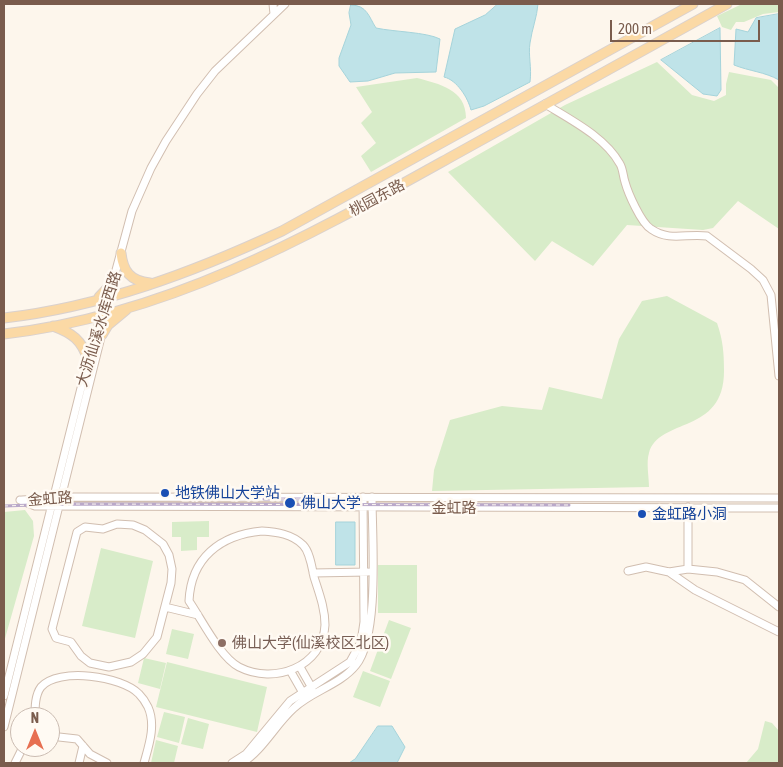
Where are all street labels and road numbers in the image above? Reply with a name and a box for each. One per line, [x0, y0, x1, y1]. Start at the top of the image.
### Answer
street label: 桃园东路 [346, 176, 408, 220]
street label: 大沥仙溪水库西路 [73, 269, 125, 389]
street label: 金虹路 [27, 488, 73, 510]
street label: 金虹路 [432, 499, 476, 517]

